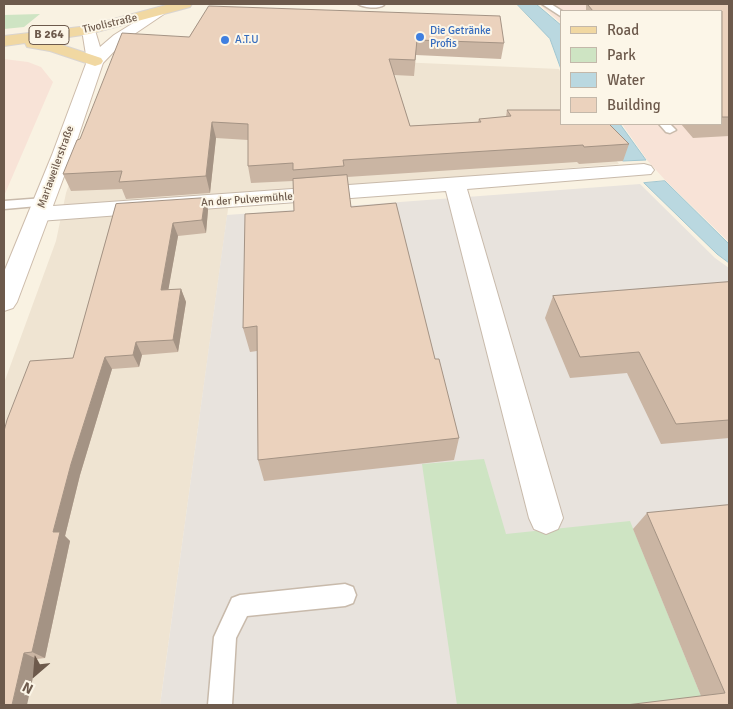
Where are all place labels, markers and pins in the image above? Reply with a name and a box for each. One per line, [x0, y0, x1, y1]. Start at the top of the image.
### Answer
place label: Die Getränke Profis [430, 24, 491, 50]
marker: Die Getränke Profis [414, 31, 426, 43]
place label: A.T.U [235, 33, 259, 47]
marker: A.T.U [219, 34, 231, 46]

